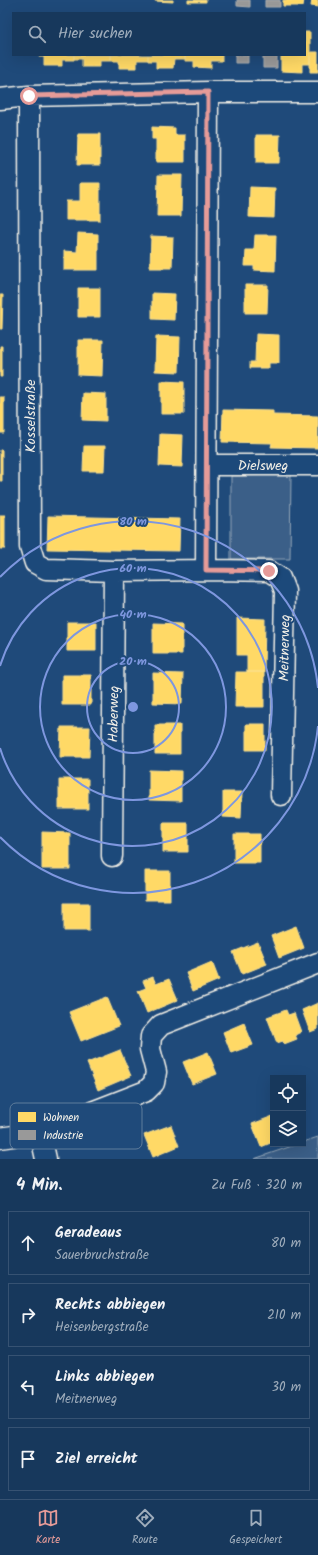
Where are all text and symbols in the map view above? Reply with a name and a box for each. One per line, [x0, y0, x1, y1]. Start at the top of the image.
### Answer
search box [12, 12, 306, 56]
text: Hier suchen [58, 22, 132, 46]
icon: search [26, 23, 48, 45]
route start [20, 87, 38, 105]
street label: Kosselstraße [20, 379, 42, 453]
street label: Dielsweg [238, 455, 288, 477]
text: 80 m [119, 512, 147, 531]
text: 60 m [119, 559, 147, 578]
route end [260, 562, 278, 580]
text: 40 m [119, 605, 147, 624]
street label: Meitnerweg [273, 614, 297, 682]
text: 20 m [119, 652, 147, 671]
street label: Haberweg [103, 686, 125, 743]
centre of rings [126, 700, 140, 714]
map controls [270, 1075, 306, 1147]
button: locate [270, 1075, 306, 1111]
legend [10, 1103, 142, 1149]
text: Wohnen [43, 1109, 79, 1127]
button: layers [270, 1111, 306, 1147]
text: Industrie [43, 1127, 83, 1145]
text: 4 Min. [16, 1172, 63, 1199]
text: Zu Fuß · 320 m [211, 1175, 302, 1196]
text: Geradeaus [55, 1221, 122, 1245]
icon: ahead [17, 1232, 39, 1254]
text: 80 m [271, 1233, 301, 1254]
text: Sauerbruchstraße [55, 1245, 149, 1266]
text: Rechts abbiegen [55, 1293, 165, 1317]
icon: right [17, 1304, 39, 1326]
text: 210 m [267, 1305, 301, 1326]
text: Heisenbergstraße [55, 1317, 149, 1338]
text: Links abbiegen [55, 1365, 154, 1389]
icon: left [17, 1376, 39, 1398]
text: 30 m [272, 1377, 301, 1398]
text: Meitnerweg [55, 1389, 117, 1410]
text: Ziel erreicht [55, 1447, 138, 1471]
icon: arrive [17, 1448, 39, 1470]
tab: Karte [36, 1507, 60, 1549]
tab: Route [132, 1507, 158, 1549]
tab: Gespeichert [229, 1507, 282, 1549]

